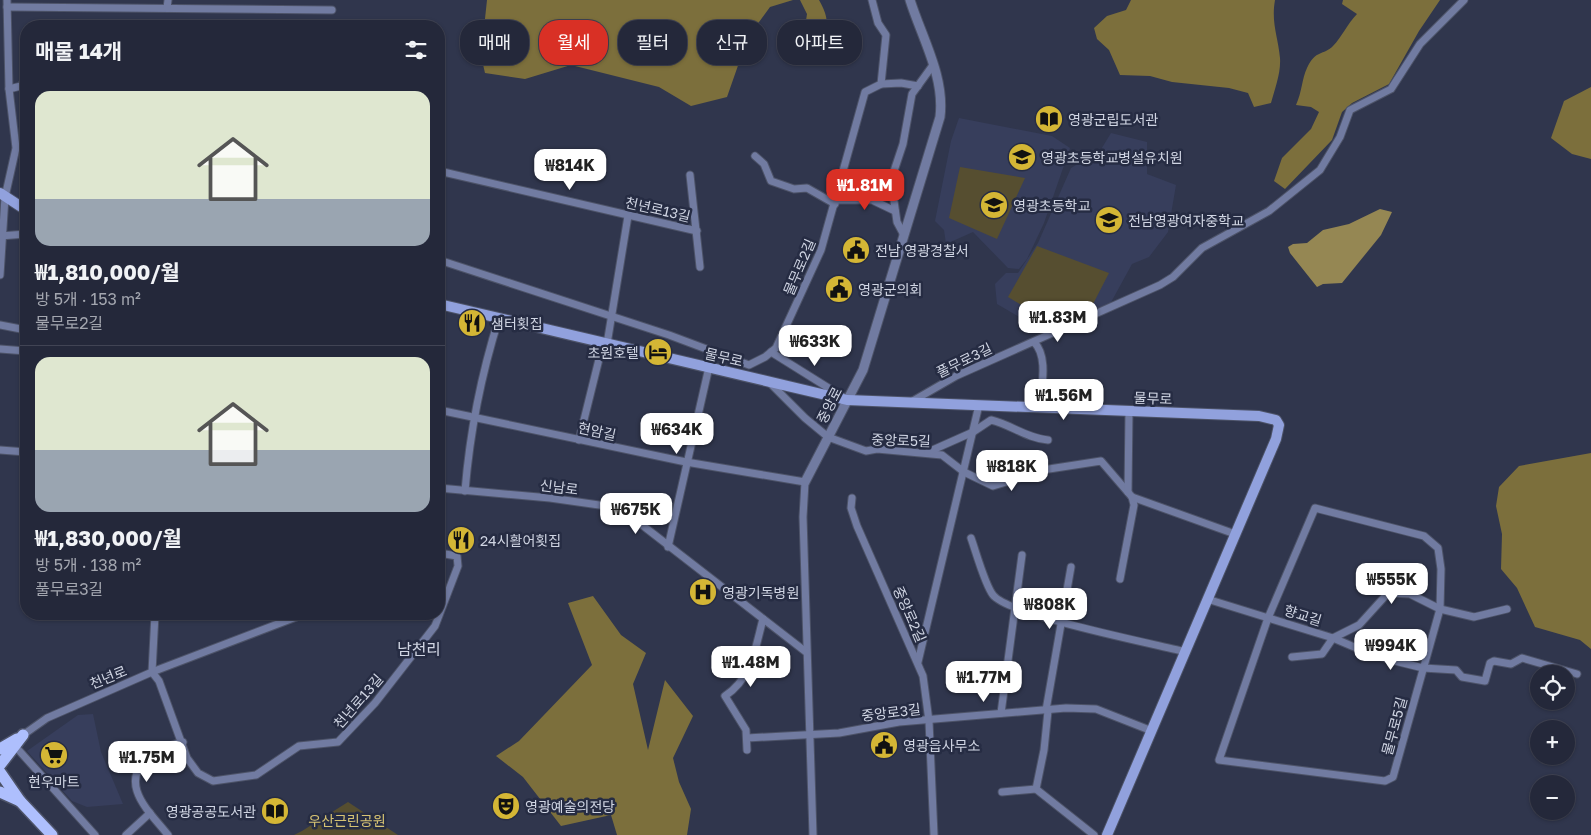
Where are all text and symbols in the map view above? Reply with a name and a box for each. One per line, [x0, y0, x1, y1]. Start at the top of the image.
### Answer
chip: 매매 [460, 20, 529, 65]
chip: 월세 [539, 20, 608, 65]
chip: 필터 [618, 20, 687, 65]
chip: 신규 [697, 20, 767, 65]
chip: 아파트 [777, 20, 862, 65]
icon: filters [402, 36, 430, 64]
text: 매물 14개 [35, 38, 122, 64]
library icon: 영광군립도서관 [1034, 104, 1064, 134]
place label: 영광군립도서관 [1068, 111, 1158, 128]
icon: home [188, 124, 278, 214]
school or university icon: 영광초등학교병설유치원 [1007, 142, 1037, 172]
pin: ₩814K [535, 148, 605, 191]
place label: 영광초등학교병설유치원 [1041, 149, 1183, 166]
text: ₩814K [545, 155, 595, 175]
pin: ₩1.81M [824, 168, 906, 211]
text: ₩1.81M [837, 175, 893, 195]
school or university icon: 영광초등학교 [979, 190, 1009, 220]
street label: 천년로13길 [624, 193, 692, 225]
place label: 영광초등학교 [1013, 197, 1090, 214]
school or university icon: 전남영광여자중학교 [1094, 205, 1124, 235]
place label: 전남영광여자중학교 [1128, 212, 1244, 229]
public building icon: 전남 영광경찰서 [841, 235, 871, 265]
street label: 물무로2길 [780, 236, 818, 298]
place label: 전남 영광경찰서 [875, 242, 969, 259]
text: ₩1,810,000/월 [35, 259, 180, 285]
public building icon: 영광군의회 [824, 274, 854, 304]
place label: 영광군의회 [858, 281, 922, 298]
text: 방 5개 · 153 m² [35, 289, 141, 309]
pin: ₩1.83M [1017, 300, 1099, 343]
text: ₩1.83M [1029, 307, 1087, 327]
restaurant icon: 샘터횟집 [457, 308, 487, 338]
text: 물무로2길 [35, 313, 103, 333]
place label: 샘터횟집 [491, 315, 543, 332]
pin: ₩633K [780, 324, 850, 367]
text: ₩633K [790, 331, 840, 351]
hotel icon: 초원호텔 [643, 337, 673, 367]
street label: 풀무로3길 [933, 339, 995, 381]
place label: 초원호텔 [587, 344, 639, 361]
street label: 물무로 [703, 344, 745, 370]
pin: ₩1.56M [1023, 378, 1105, 421]
street label: 중앙로 [813, 384, 845, 426]
text: ₩1.56M [1036, 385, 1092, 405]
icon: home [188, 389, 278, 479]
street label: 물무로 [1133, 389, 1173, 407]
pin: ₩634K [642, 412, 712, 455]
street label: 현암길 [576, 419, 618, 443]
text: ₩634K [652, 419, 702, 439]
street label: 중앙로5길 [871, 430, 931, 450]
pin: ₩818K [977, 450, 1047, 492]
text: ₩818K [987, 456, 1037, 476]
street label: 신남로 [539, 476, 579, 498]
pin: ₩675K [601, 492, 671, 535]
text: ₩675K [611, 499, 661, 519]
text: ₩1,830,000/월 [35, 525, 182, 551]
restaurant icon: 24시활어횟집 [446, 525, 476, 555]
place label: 24시활어횟집 [480, 532, 561, 549]
text: 방 5개 · 138 m² [35, 555, 141, 575]
pin: ₩555K [1357, 562, 1427, 605]
text: ₩555K [1367, 569, 1417, 589]
hospital icon: 영광기독병원 [688, 577, 718, 607]
text: 풀무로3길 [35, 579, 103, 599]
street label: 중앙로2길 [890, 583, 930, 645]
place label: 영광기독병원 [722, 584, 799, 601]
pin: ₩808K [1015, 588, 1085, 630]
text: ₩808K [1024, 594, 1076, 614]
street label: 향교길 [1282, 601, 1324, 629]
pin: ₩994K [1356, 628, 1426, 671]
text: ₩994K [1365, 635, 1417, 655]
district label: 남천리 [397, 639, 441, 659]
pin: ₩1.48M [710, 646, 792, 688]
text: ₩1.48M [722, 652, 780, 672]
pin: ₩1.77M [943, 660, 1025, 703]
street label: 천년로 [87, 662, 129, 692]
map controls [1530, 665, 1575, 820]
button: locate [1530, 665, 1575, 710]
text: ₩1.77M [957, 667, 1011, 687]
street label: 천년로13길 [330, 670, 386, 732]
street label: 물무로5길 [1378, 695, 1410, 757]
street label: 중앙로3길 [860, 700, 922, 724]
button: + [1530, 720, 1575, 765]
public building icon: 영광읍사무소 [869, 730, 899, 760]
place label: 영광읍사무소 [903, 737, 980, 754]
supermarket icon: 현우마트 [39, 740, 69, 770]
pin: ₩1.75M [106, 740, 188, 783]
text: ₩1.75M [119, 747, 175, 767]
place label: 현우마트 [28, 773, 80, 790]
button: − [1530, 775, 1575, 820]
theatre icon: 영광예술의전당 [491, 791, 521, 821]
library icon: 영광공공도서관 [260, 796, 290, 826]
place label: 영광예술의전당 [525, 798, 615, 815]
place label: 영광공공도서관 [166, 803, 256, 820]
park label: 우산근린공원 [308, 812, 386, 829]

